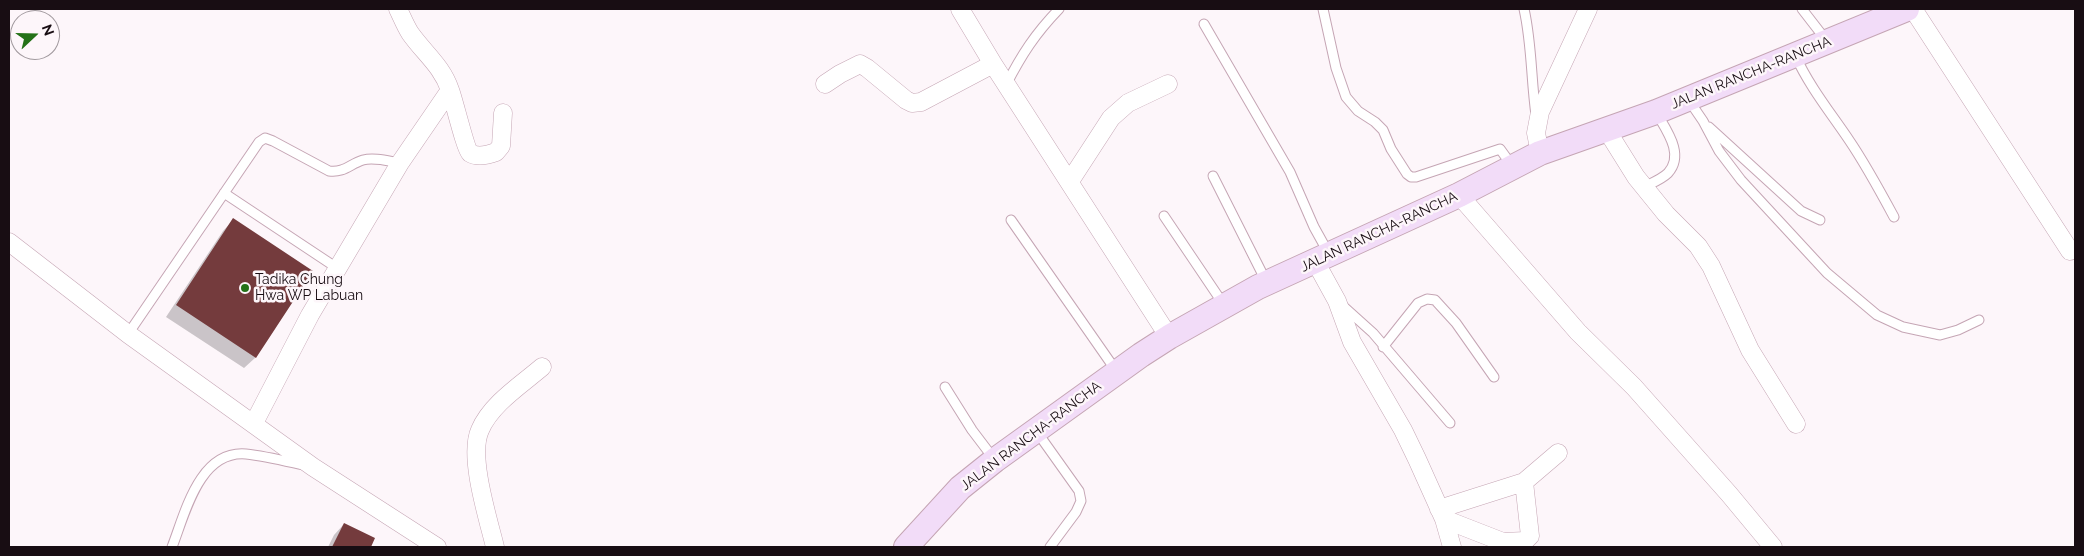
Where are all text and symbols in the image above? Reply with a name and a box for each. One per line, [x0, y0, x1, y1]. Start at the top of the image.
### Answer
north arrow [10, 10, 60, 60]
text: N [39, 22, 57, 38]
street label: JALAN RANCHA-RANCHA [1668, 33, 1834, 113]
street label: JALAN RANCHA-RANCHA [1298, 188, 1460, 276]
place label: Tadika Chung Hwa WP Labuan [255, 272, 363, 304]
marker: Tadika Chung Hwa WP Labuan [239, 282, 251, 294]
street label: JALAN RANCHA-RANCHA [958, 378, 1104, 494]

